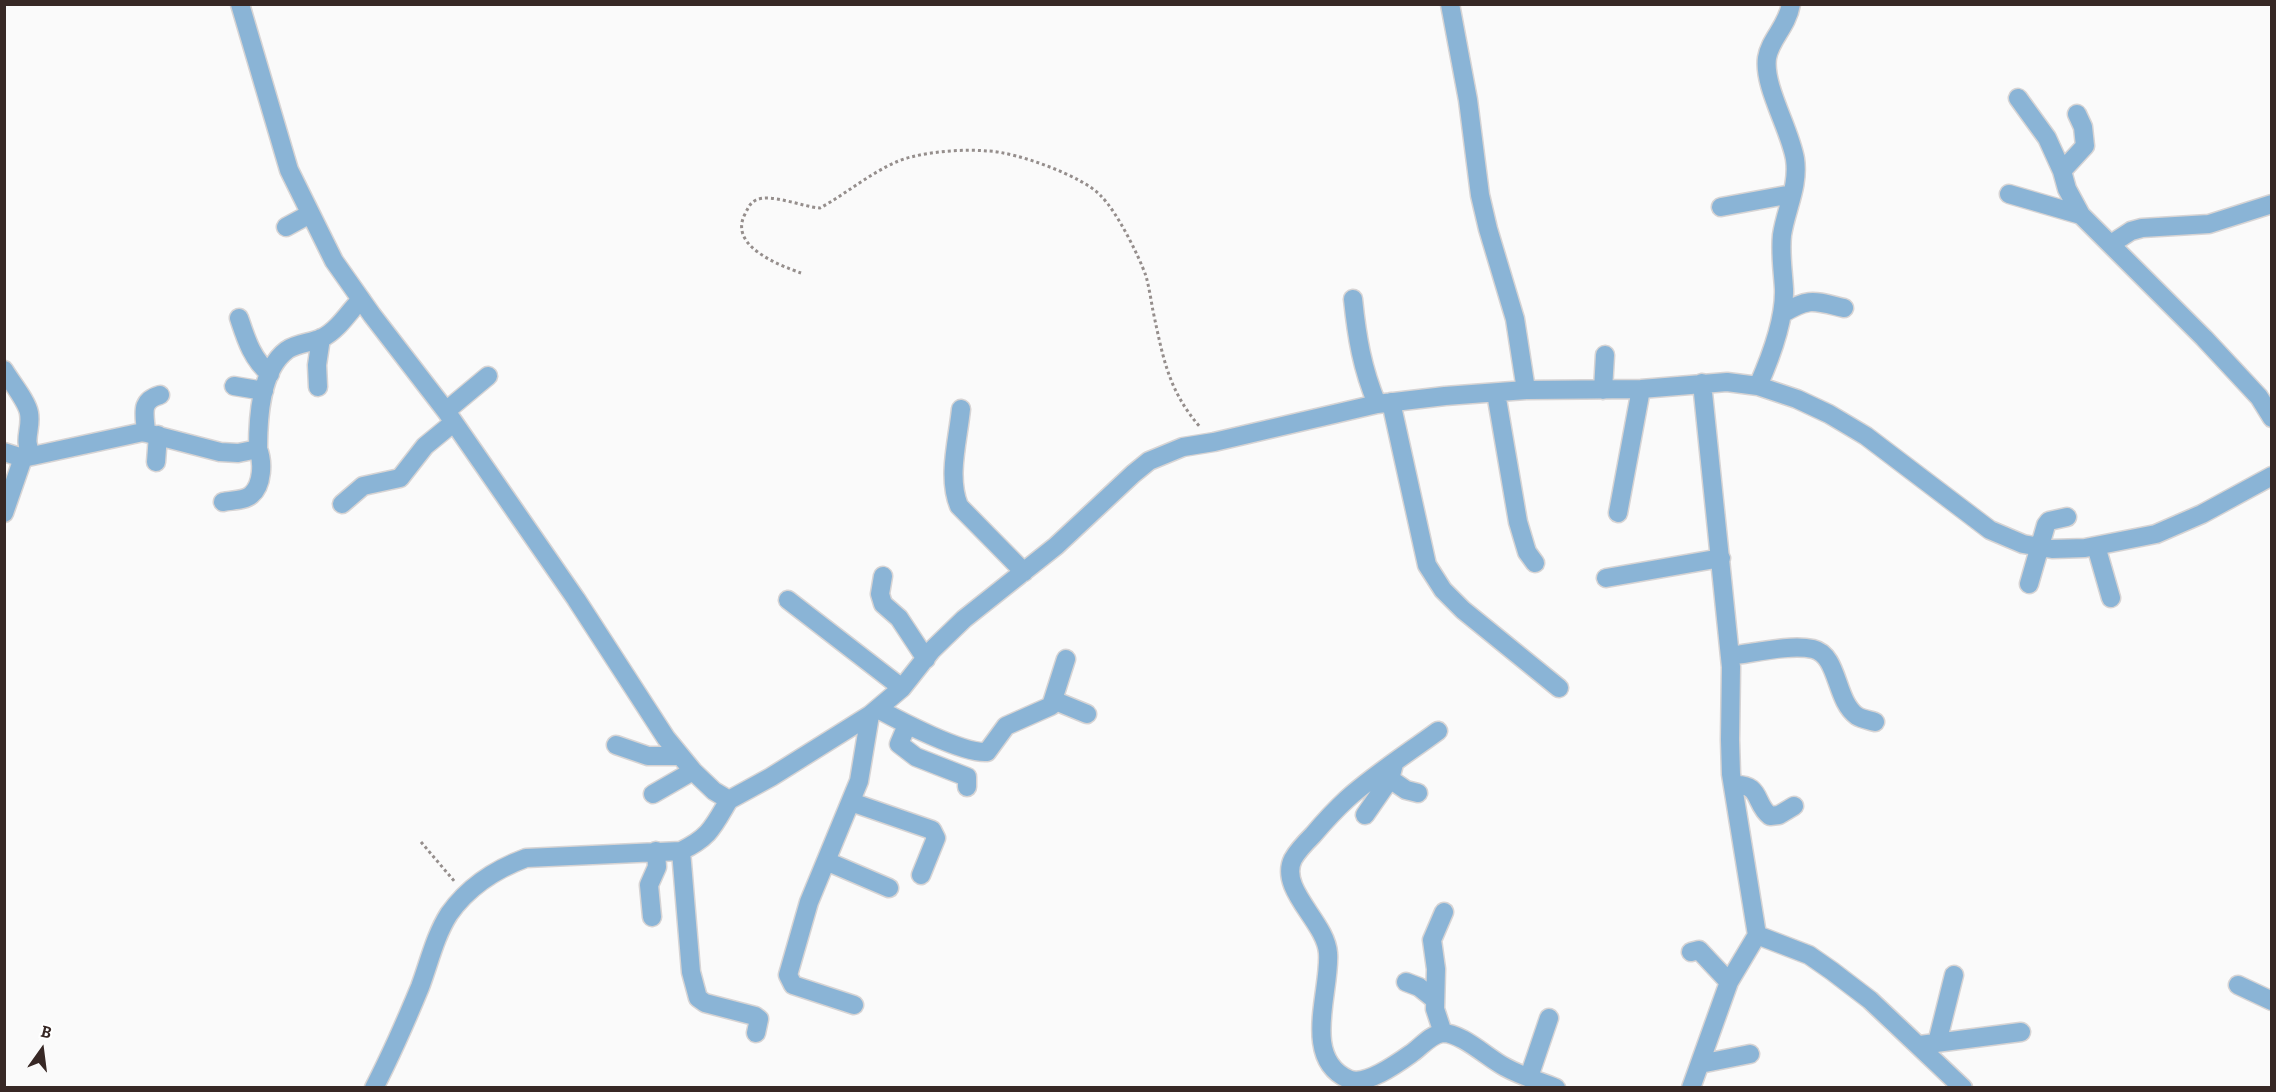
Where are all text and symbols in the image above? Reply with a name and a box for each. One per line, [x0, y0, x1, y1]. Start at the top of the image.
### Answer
north arrow [12, 1020, 72, 1080]
text: B [39, 1022, 54, 1043]

